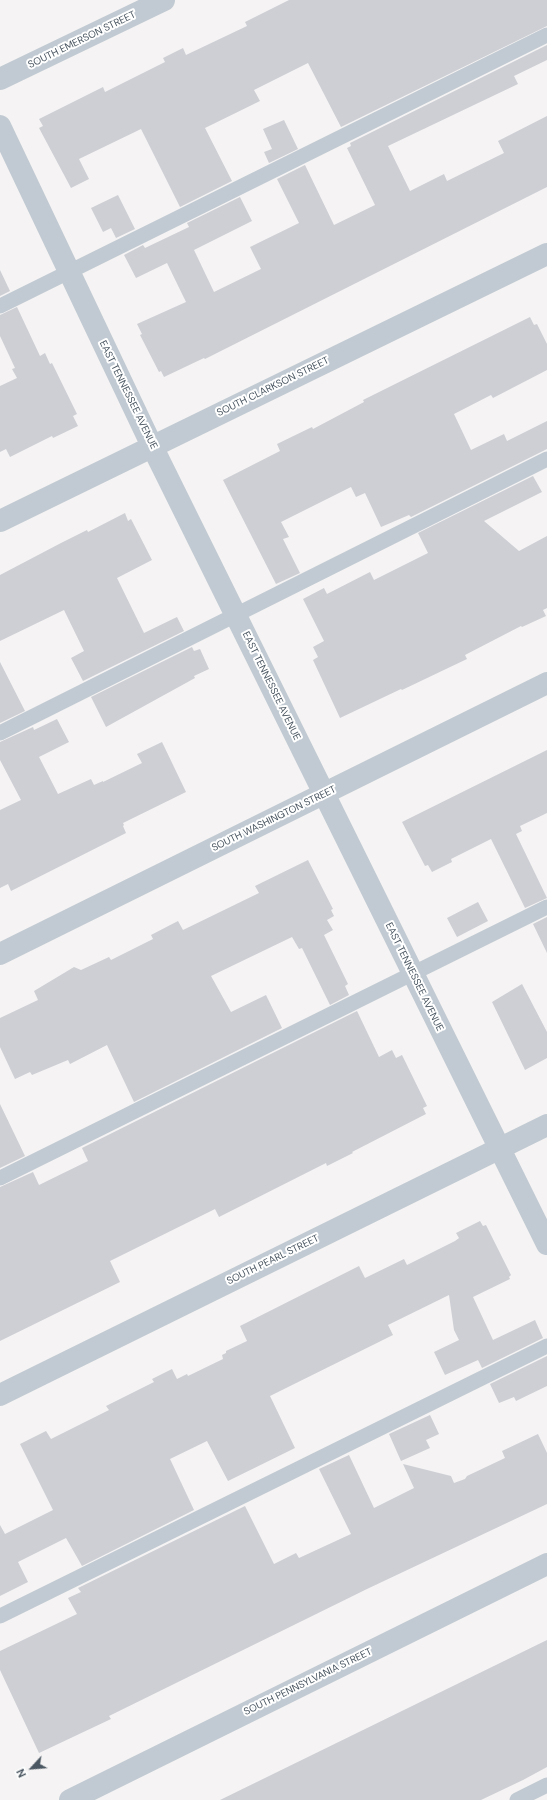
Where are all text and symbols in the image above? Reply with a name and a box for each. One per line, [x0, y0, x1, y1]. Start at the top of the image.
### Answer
street label: SOUTH EMERSON STREET [26, 9, 138, 71]
street label: EAST TENNESSEE AVENUE [96, 339, 160, 451]
street label: SOUTH CLARKSON STREET [215, 355, 331, 419]
street label: EAST TENNESSEE AVENUE [239, 630, 303, 742]
street label: SOUTH WASHINGTON STREET [210, 784, 338, 854]
street label: EAST TENNESSEE AVENUE [382, 921, 446, 1033]
street label: SOUTH PEARL STREET [225, 1232, 321, 1288]
street label: SOUTH PENNSYLVANIA STREET [242, 1646, 374, 1718]
north arrow [12, 1748, 52, 1788]
text: N [13, 1767, 29, 1780]

